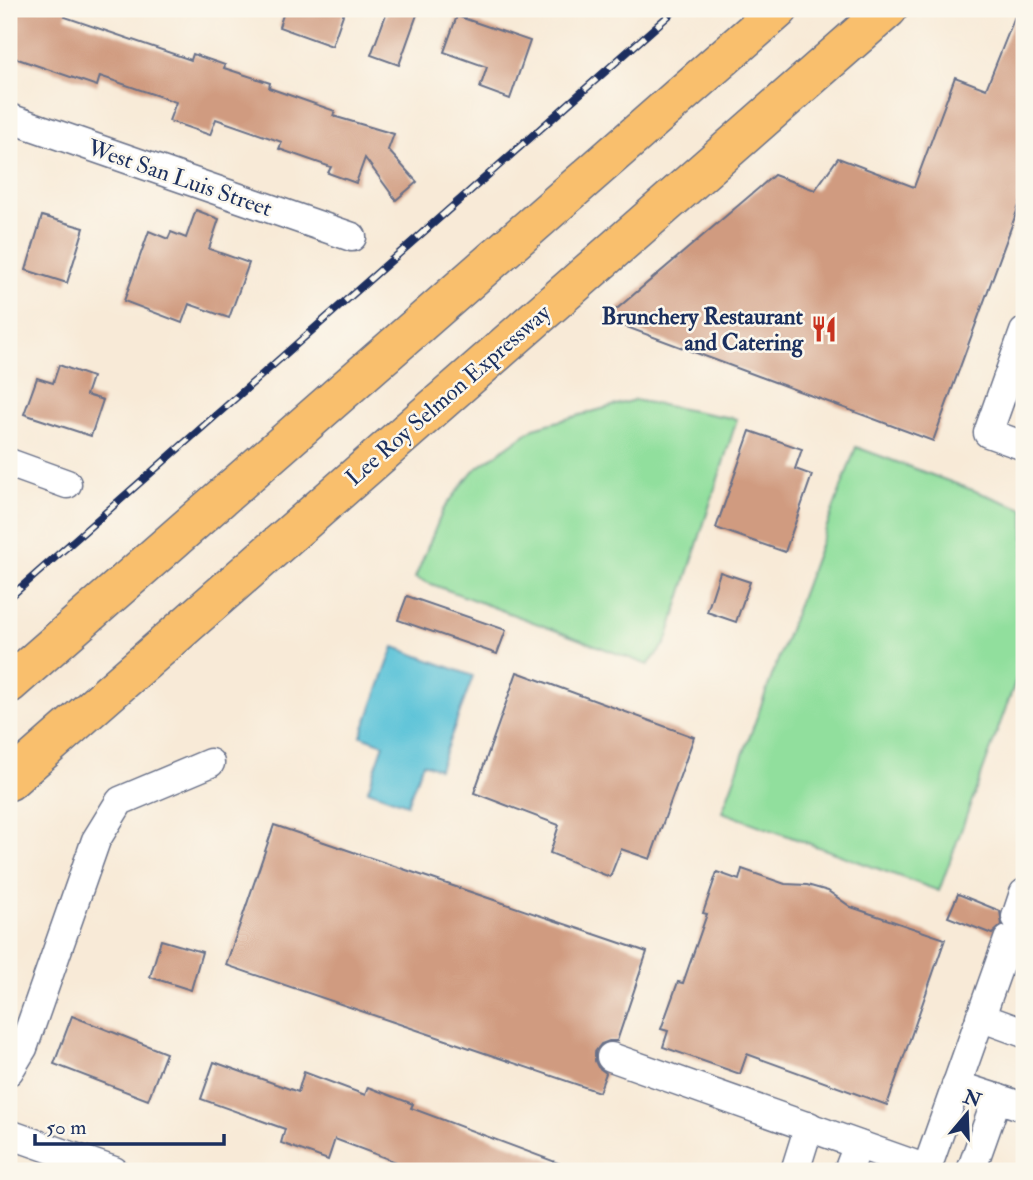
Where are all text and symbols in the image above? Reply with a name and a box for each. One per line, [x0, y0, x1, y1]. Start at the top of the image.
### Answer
street label: West San Luis Street [83, 133, 276, 223]
street label: Lee Roy Selmon Expressway [339, 297, 558, 493]
place label: Brunchery Restaurant and Catering [601, 302, 805, 358]
restaurant icon: Brunchery Restaurant and Catering [809, 314, 839, 344]
north arrow [932, 1078, 1002, 1148]
text: N [959, 1084, 985, 1113]
scale bar [35, 1103, 224, 1147]
text: 50 m [46, 1114, 87, 1141]

